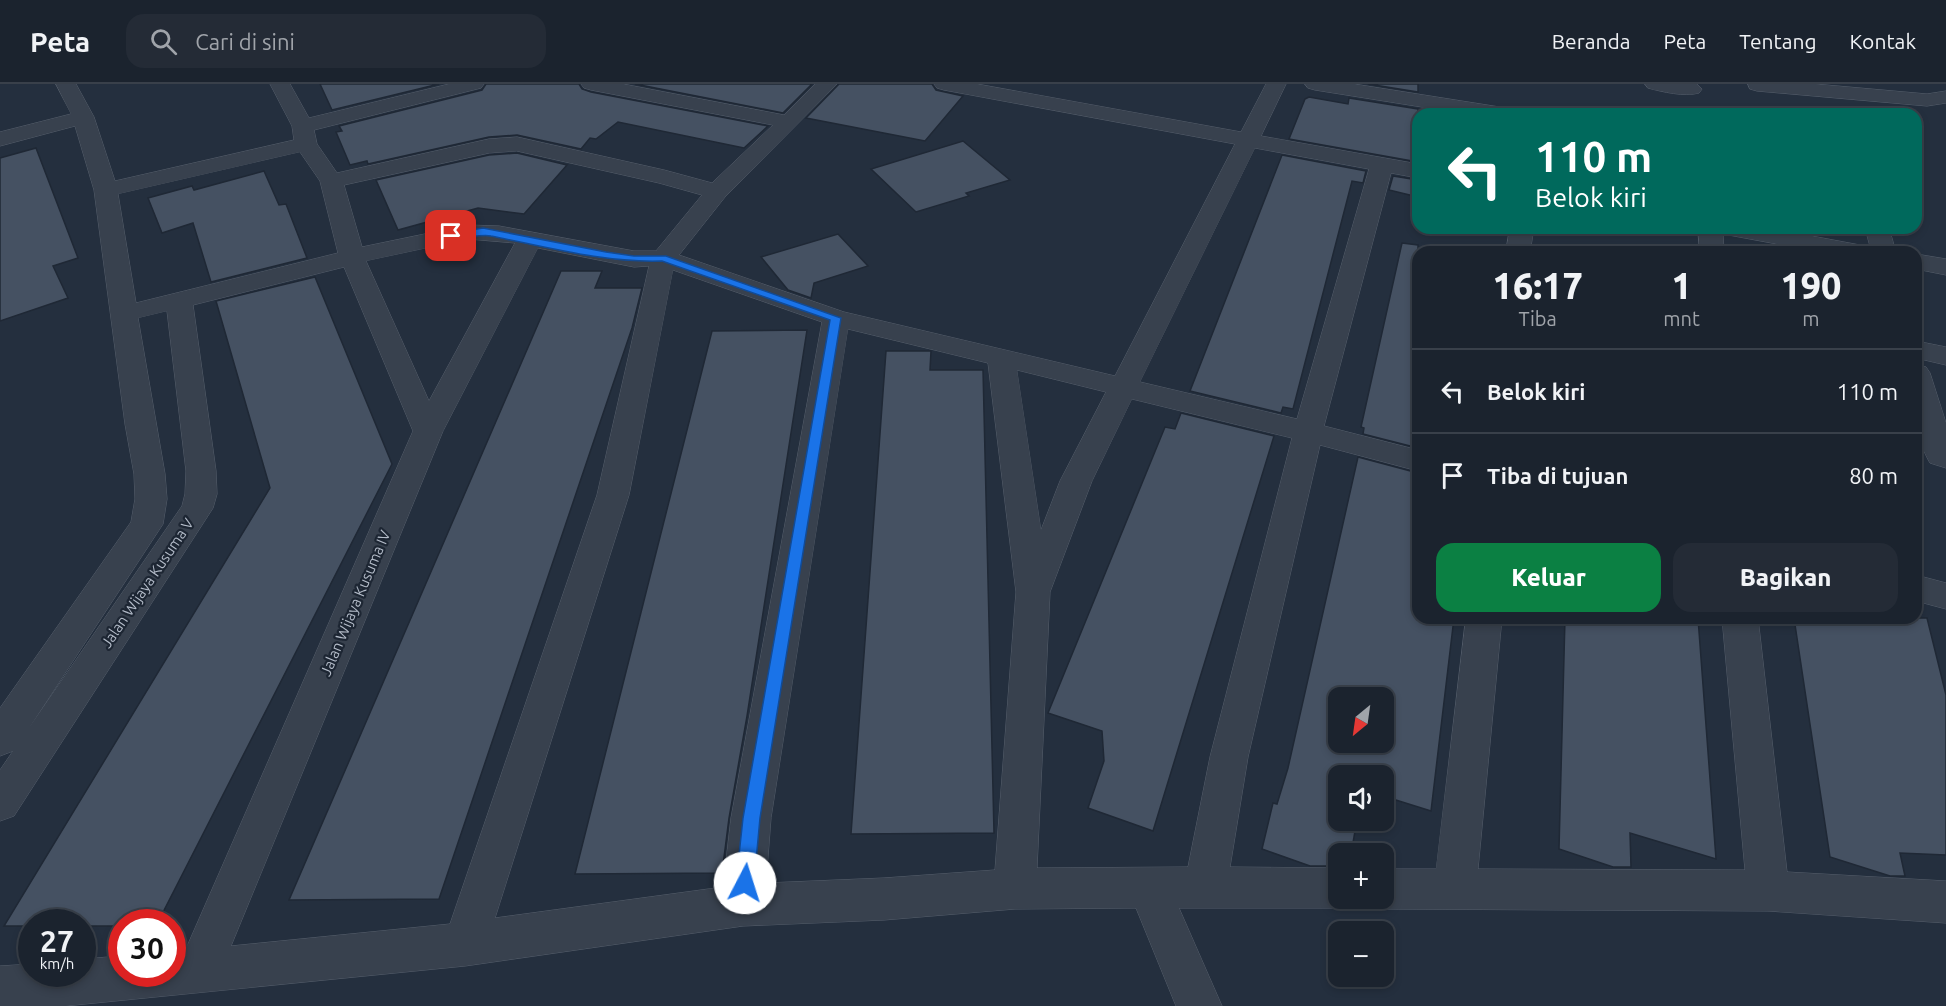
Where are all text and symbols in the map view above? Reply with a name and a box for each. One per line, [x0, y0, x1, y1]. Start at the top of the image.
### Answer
search box [126, 14, 546, 68]
icon: search [147, 25, 180, 58]
text: Peta [30, 26, 90, 57]
text: Cari di sini [195, 29, 295, 54]
text: Beranda [1552, 29, 1631, 53]
text: Peta [1664, 29, 1706, 53]
text: Tentang [1739, 29, 1817, 53]
text: Kontak [1850, 29, 1916, 53]
icon: left [1436, 132, 1514, 210]
text: 110 m [1535, 133, 1652, 180]
text: Belok kiri [1535, 182, 1647, 212]
pin [425, 210, 476, 261]
icon: arrive [434, 219, 467, 252]
text: 16:17 [1493, 265, 1583, 306]
text: 1 [1671, 265, 1692, 306]
text: 190 [1780, 265, 1841, 306]
text: Tiba [1518, 307, 1557, 330]
text: mnt [1663, 307, 1700, 330]
text: m [1802, 307, 1820, 330]
icon: left [1436, 375, 1469, 408]
text: Belok kiri [1487, 379, 1585, 404]
text: 110 m [1837, 379, 1898, 404]
icon: arrive [1436, 459, 1469, 492]
text: Tiba di tujuan [1487, 463, 1628, 488]
text: 80 m [1849, 463, 1898, 488]
street label: Jalan Wijaya Kusuma V [97, 515, 197, 651]
street label: Jalan Wijaya Kusuma IV [317, 527, 394, 678]
button: Keluar [1436, 543, 1661, 612]
button: Bagikan [1673, 543, 1898, 612]
north arrow [1328, 687, 1394, 753]
map controls [1328, 687, 1394, 987]
button: sound [1328, 765, 1394, 831]
button: + [1328, 843, 1394, 909]
position arrow [713, 851, 777, 915]
speed limit sign: 30 [108, 909, 186, 987]
button: − [1328, 921, 1394, 987]
text: 27 [40, 924, 74, 958]
text: km/h [40, 955, 74, 972]

